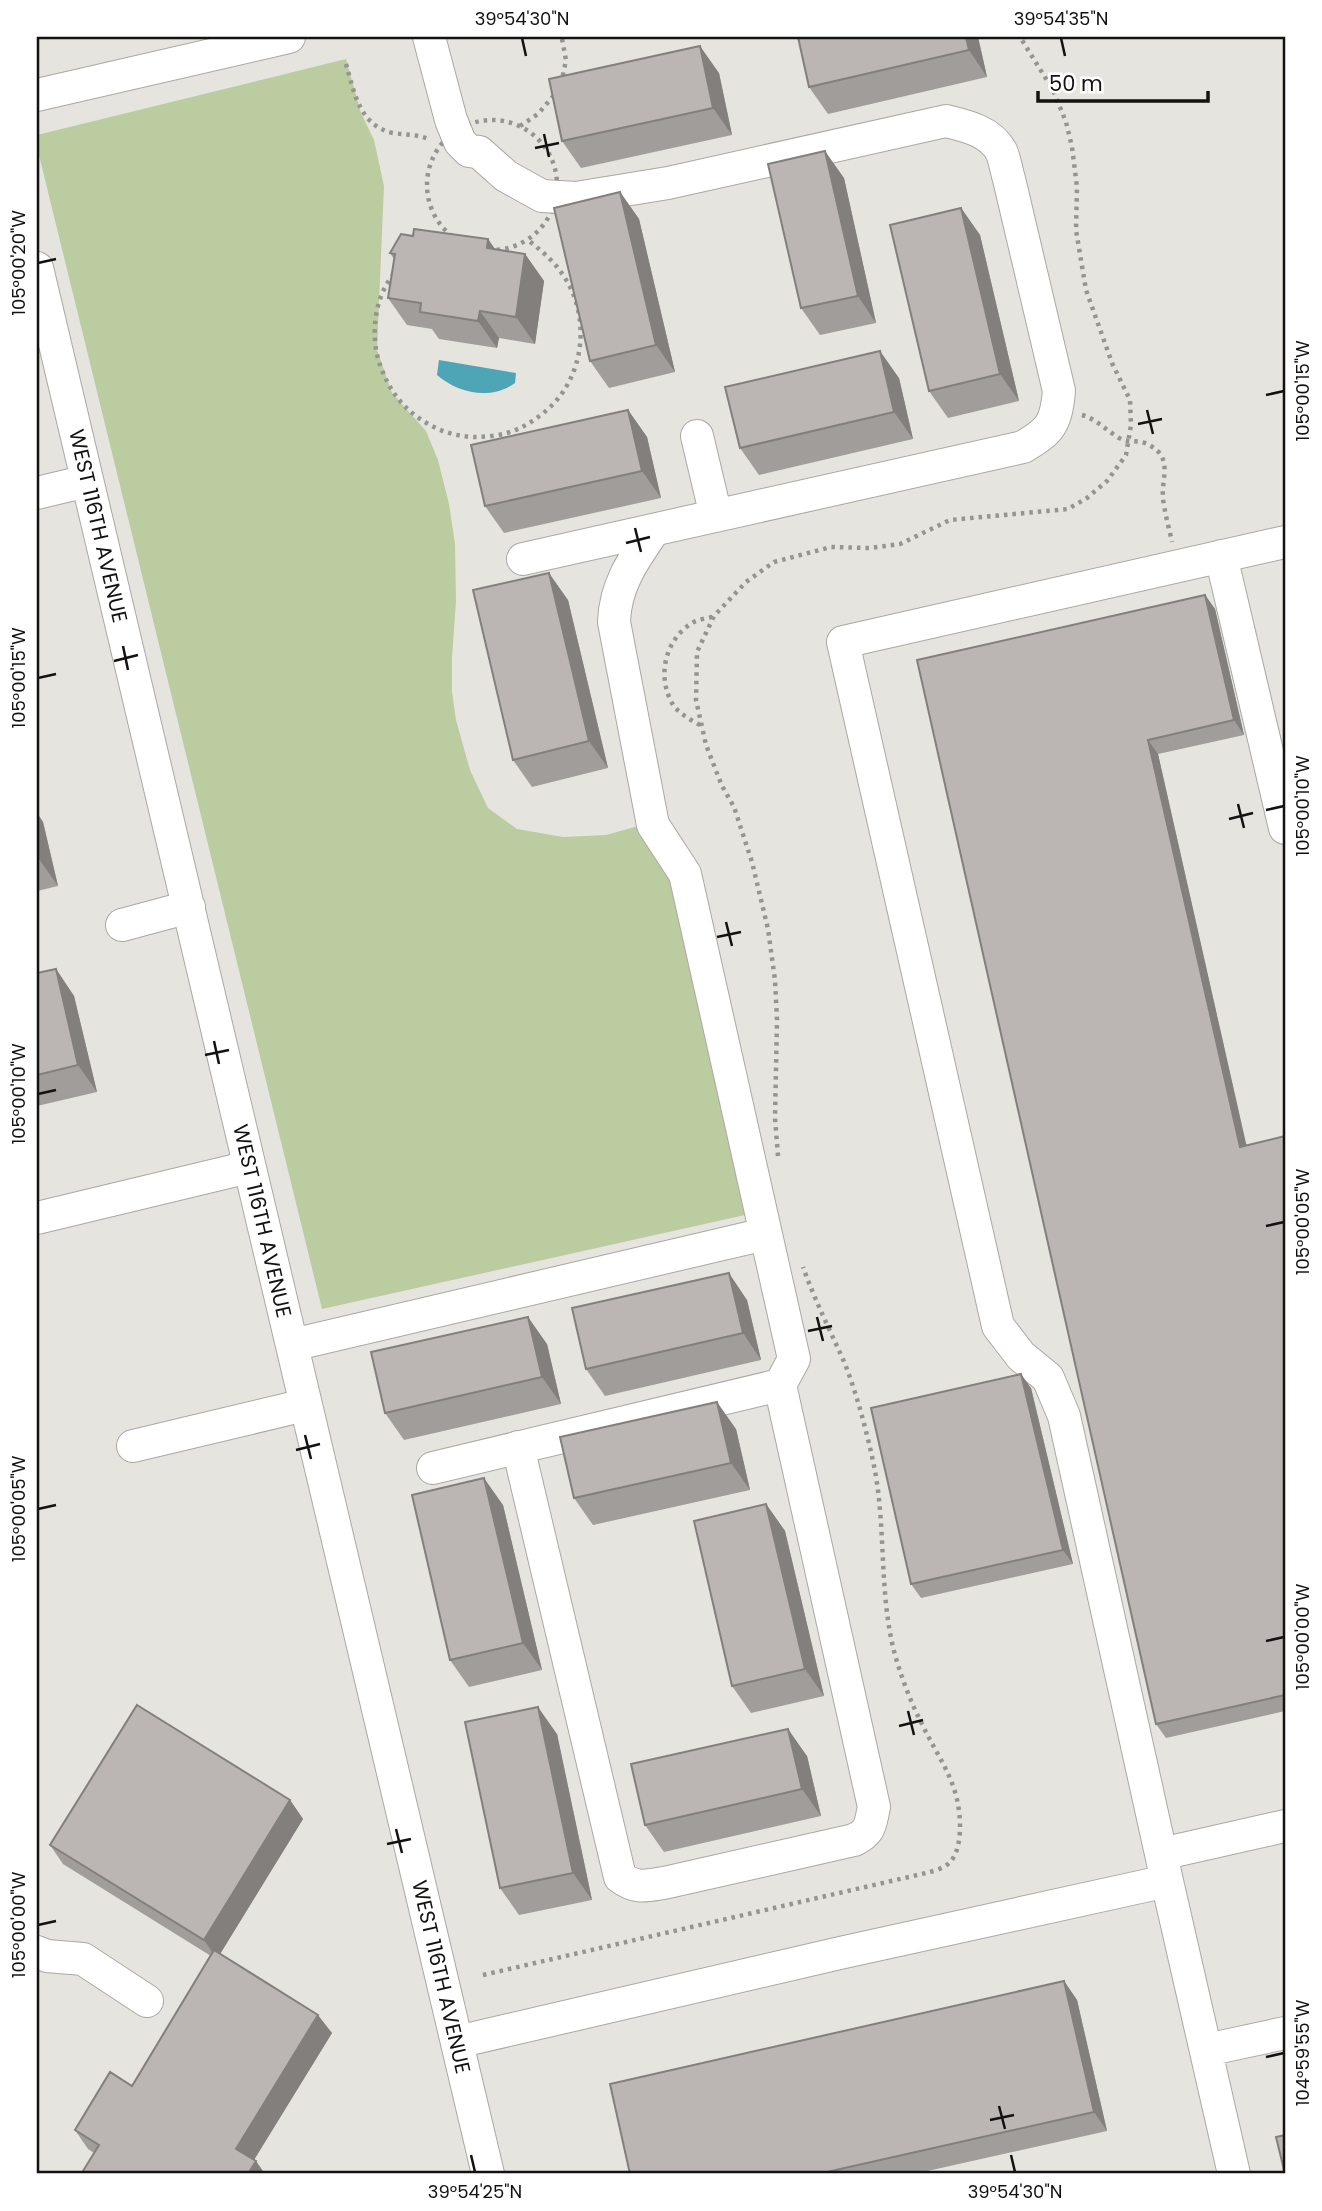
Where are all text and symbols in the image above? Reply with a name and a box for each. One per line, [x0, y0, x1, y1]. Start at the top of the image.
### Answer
text: 39°54'30"N [475, 6, 569, 31]
text: 39°54'35"N [1014, 6, 1108, 31]
scale bar [1038, 60, 1208, 104]
text: 50 m [1049, 69, 1103, 98]
text: 105°00'20"W [6, 210, 31, 316]
text: 105°00'15"W [1290, 340, 1315, 442]
street label: WEST 116TH AVENUE [62, 426, 135, 625]
text: 105°00'15"W [6, 627, 31, 729]
text: 105°00'10"W [1290, 755, 1315, 857]
text: 105°00'10"W [6, 1043, 31, 1145]
street label: WEST 116TH AVENUE [226, 1121, 299, 1320]
text: 105°00'05"W [1290, 1168, 1315, 1275]
text: 105°00'05"W [6, 1455, 31, 1562]
text: 105°00'00"W [1290, 1583, 1315, 1690]
text: 105°00'00"W [6, 1871, 31, 1978]
street label: WEST 116TH AVENUE [405, 1877, 478, 2076]
text: 104°59'55"W [1290, 1999, 1315, 2106]
text: 39°54'25"N [428, 2179, 522, 2204]
text: 39°54'30"N [968, 2179, 1062, 2204]

